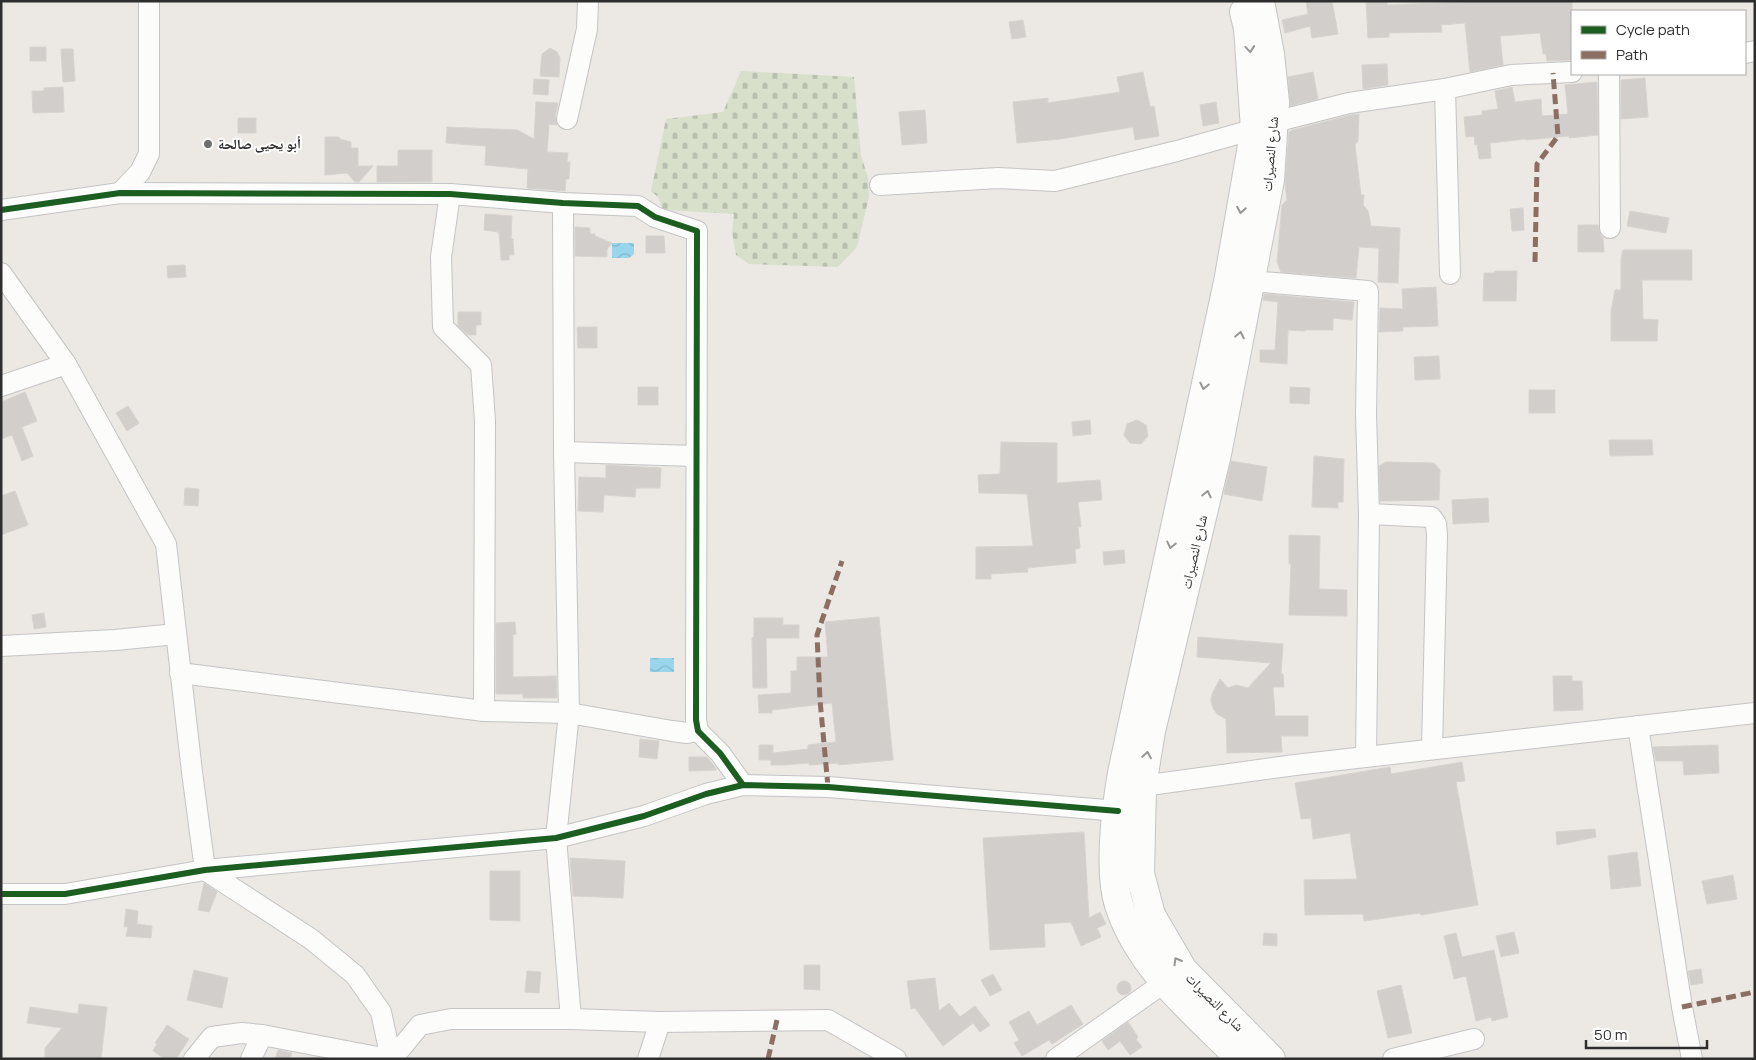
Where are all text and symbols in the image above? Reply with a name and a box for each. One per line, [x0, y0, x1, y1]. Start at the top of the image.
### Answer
legend [1571, 10, 1746, 75]
text: Cycle path [1616, 19, 1690, 40]
text: Path [1616, 44, 1648, 65]
one-way arrow [1244, 45, 1255, 53]
street label: شارع النصيرات [1257, 116, 1283, 192]
place label: أبو يحيى صالحة [218, 134, 301, 153]
marker: أبو يحيى صالحة [202, 138, 214, 150]
one-way arrow [1236, 206, 1246, 214]
one-way arrow [1235, 331, 1245, 339]
one-way arrow [1200, 382, 1210, 391]
one-way arrow [1201, 490, 1212, 499]
street label: شارع النصيرات [1176, 513, 1212, 591]
one-way arrow [1166, 541, 1176, 550]
one-way arrow [1141, 750, 1151, 759]
one-way arrow [1173, 957, 1183, 966]
street label: شارع النصيرات [1181, 968, 1249, 1036]
scale bar [1586, 1018, 1707, 1050]
text: 50 m [1594, 1024, 1628, 1045]

